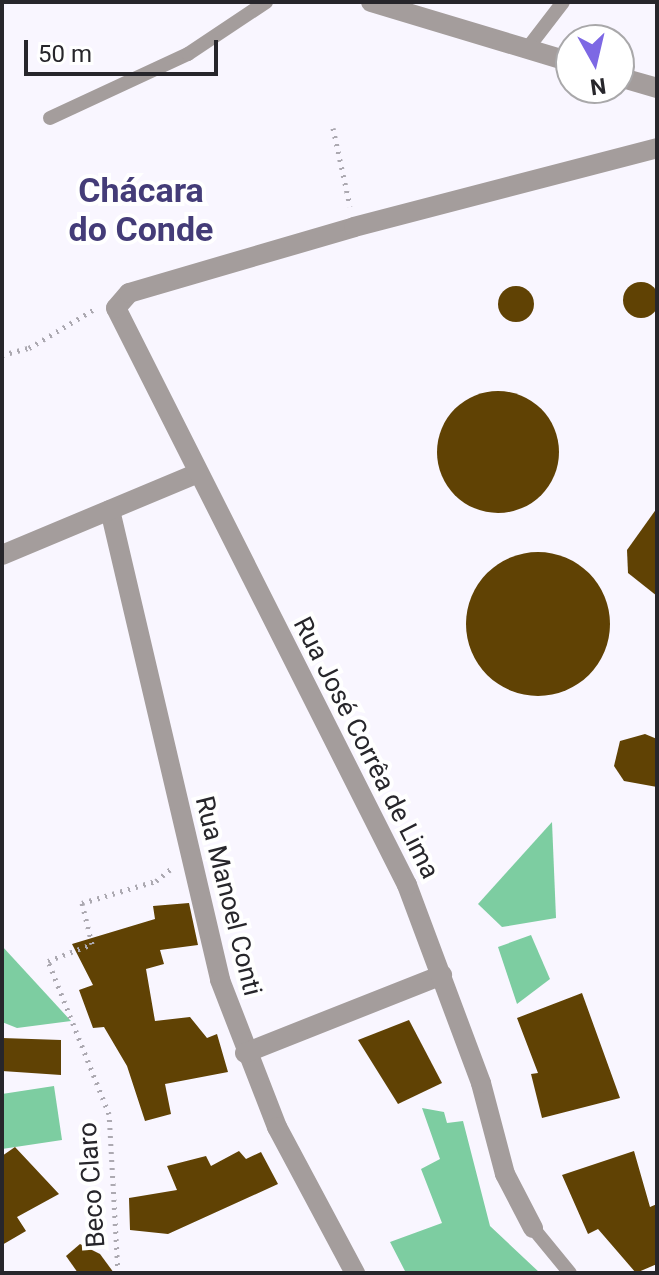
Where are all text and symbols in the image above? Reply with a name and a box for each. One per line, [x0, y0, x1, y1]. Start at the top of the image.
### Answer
scale bar [28, 24, 222, 74]
north arrow [555, 24, 635, 104]
text: 50 m [38, 40, 92, 68]
text: N [589, 73, 608, 100]
district label: Chácara do Conde [69, 170, 213, 250]
street label: Rua José Corrêa de Lima [286, 612, 446, 884]
street label: Rua Manoel Conti [188, 793, 268, 999]
street label: Beco Claro [72, 1121, 112, 1249]

